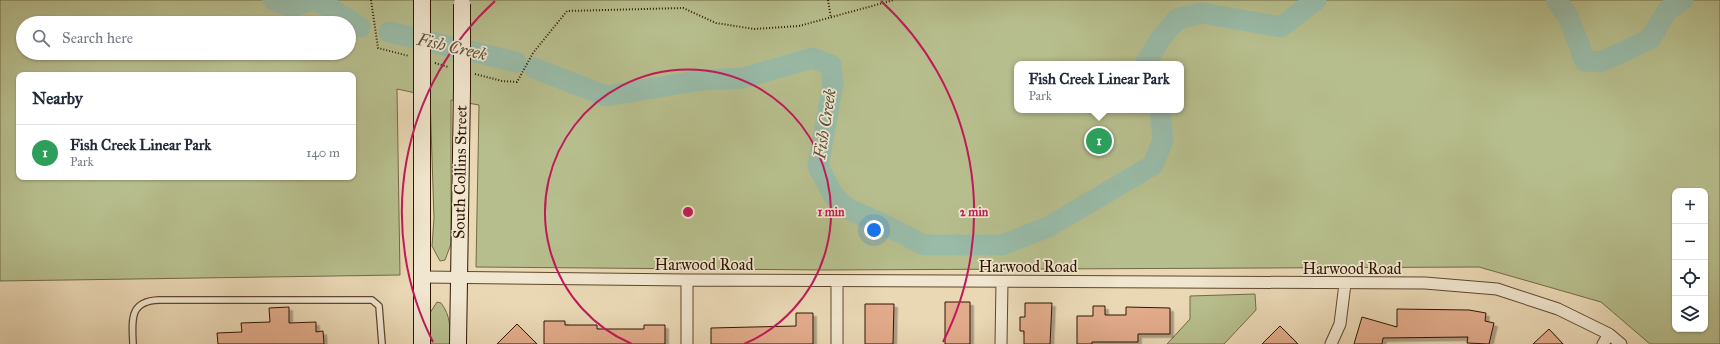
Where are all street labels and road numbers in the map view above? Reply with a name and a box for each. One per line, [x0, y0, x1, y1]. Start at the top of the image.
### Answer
street label: South Collins Street [449, 105, 471, 239]
street label: Harwood Road [654, 255, 754, 274]
street label: Harwood Road [978, 257, 1078, 276]
street label: Harwood Road [1302, 259, 1402, 278]

